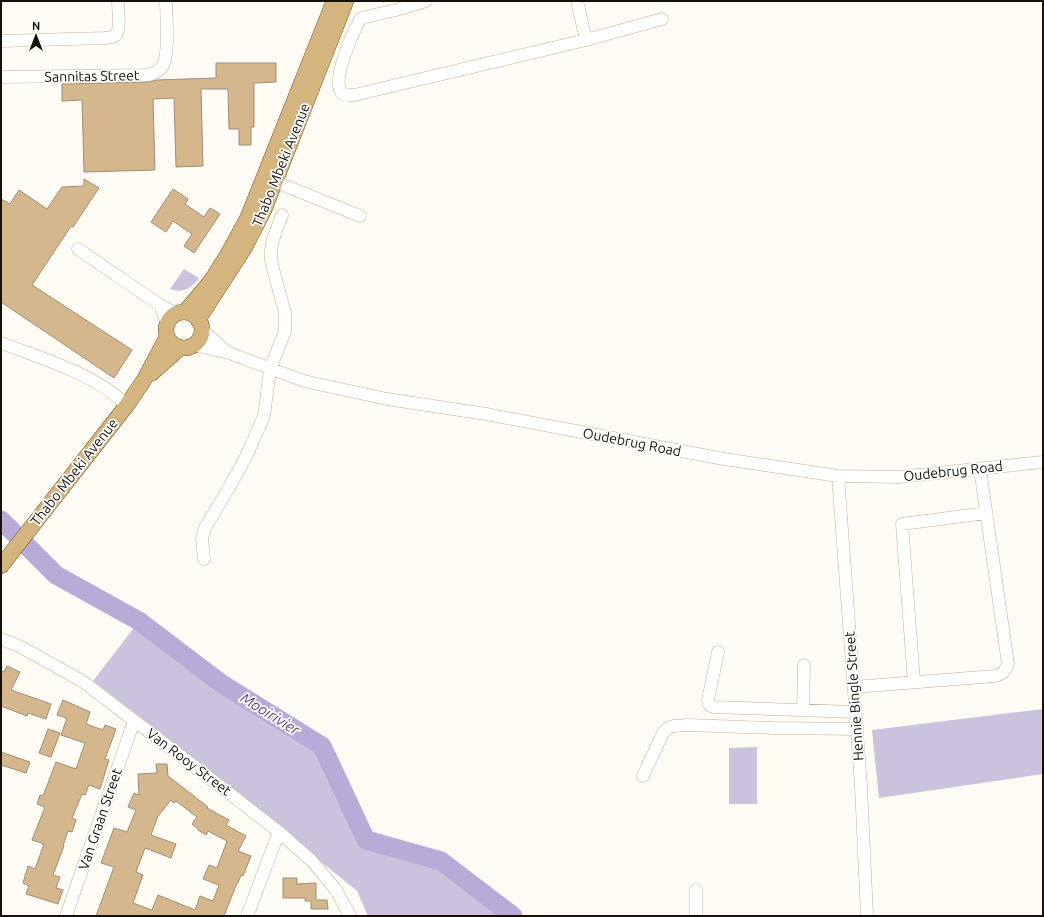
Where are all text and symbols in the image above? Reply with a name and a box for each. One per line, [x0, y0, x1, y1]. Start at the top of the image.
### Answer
north arrow [16, 16, 56, 56]
text: N [32, 20, 40, 32]
street label: Sannitas Street [44, 67, 140, 85]
street label: Thabo Mbeki Avenue [249, 101, 313, 229]
street label: Thabo Mbeki Avenue [27, 415, 121, 529]
street label: Oudebrug Road [581, 425, 683, 459]
street label: Oudebrug Road [903, 458, 1003, 484]
street label: Hennie Bingle Street [841, 630, 867, 761]
water label: Mooirivier [238, 689, 304, 739]
street label: Van Rooy Street [144, 725, 235, 799]
street label: Van Graan Street [75, 766, 125, 872]

